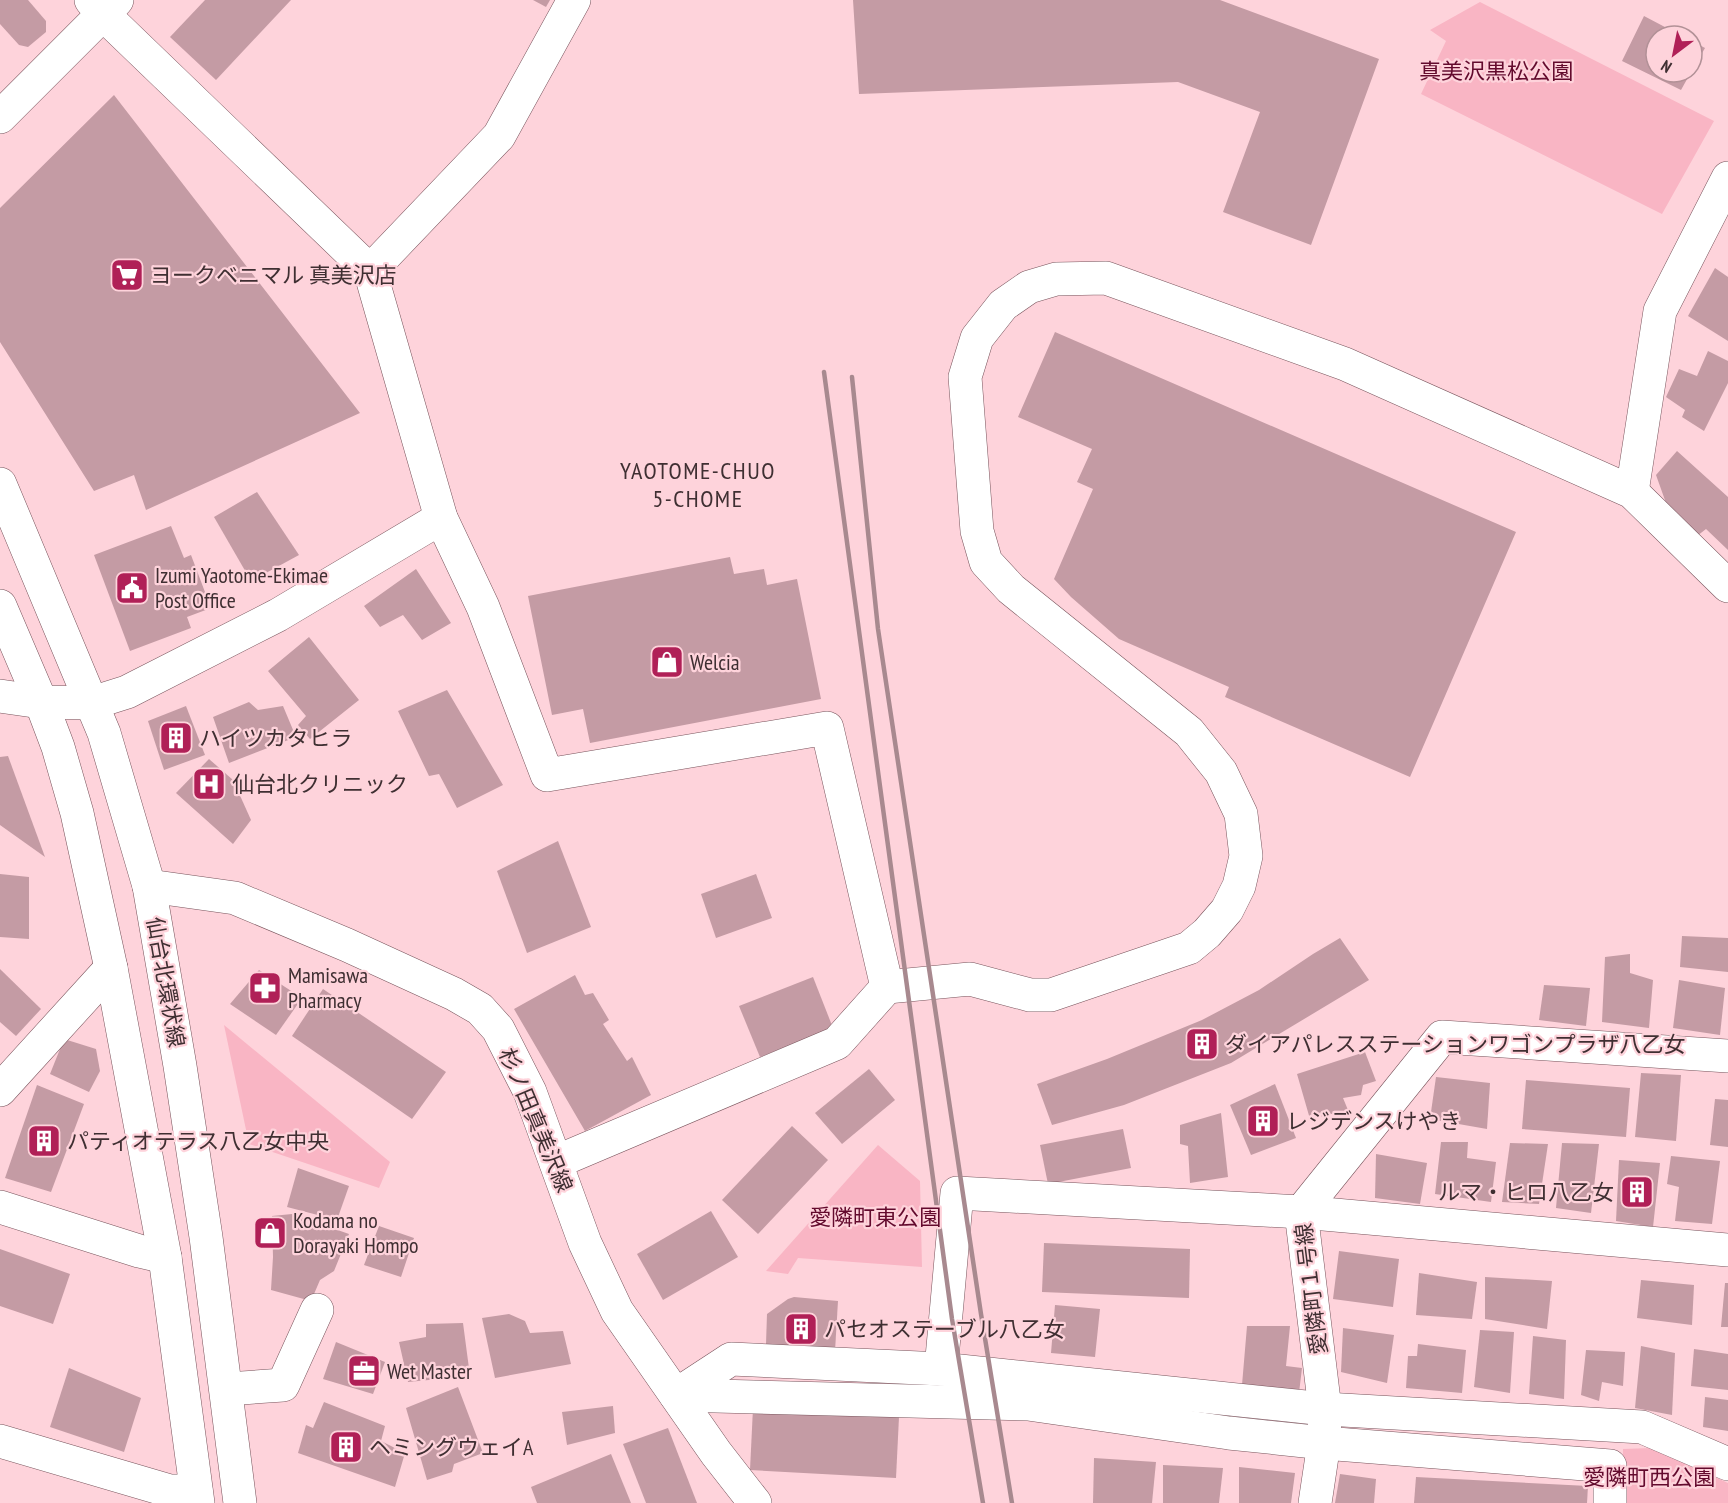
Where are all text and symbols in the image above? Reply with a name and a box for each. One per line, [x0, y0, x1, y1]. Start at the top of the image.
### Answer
north arrow [1644, 24, 1704, 84]
text: N [1657, 56, 1675, 77]
park label: 真美沢黒松公園 [1419, 57, 1573, 85]
supermarket icon: ヨークベニマル 真美沢店 [109, 257, 145, 293]
place label: ヨークベニマル 真美沢店 [150, 261, 397, 289]
district label: YAOTOME-CHUO 5-CHOME [620, 455, 776, 514]
place label: Izumi Yaotome-Ekimae Post Office [155, 561, 328, 614]
public building icon: Izumi Yaotome-Ekimae Post Office [114, 570, 150, 606]
shop icon: Welcia [649, 644, 685, 680]
place label: Welcia [690, 648, 740, 676]
building icon: ハイツカタヒラ [158, 720, 194, 756]
place label: ハイツカタヒラ [199, 724, 353, 752]
hospital icon: 仙台北クリニック [191, 766, 227, 802]
place label: 仙台北クリニック [232, 770, 408, 798]
street label: 仙台北環状線 [141, 915, 191, 1049]
place label: Mamisawa Pharmacy [288, 961, 368, 1014]
pharmacy icon: Mamisawa Pharmacy [247, 970, 283, 1006]
building icon: ダイアパレスステーションワゴンプラザ八乙女 [1184, 1026, 1220, 1062]
place label: ダイアパレスステーションワゴンプラザ八乙女 [1225, 1030, 1685, 1058]
street label: 杉ノ田真美沢線 [493, 1044, 579, 1196]
building icon: レジデンスけやき [1245, 1103, 1281, 1139]
place label: レジデンスけやき [1286, 1107, 1462, 1135]
building icon: パティオテラス八乙女中央 [26, 1123, 62, 1159]
place label: パティオテラス八乙女中央 [67, 1127, 329, 1155]
building icon: ルマ・ヒロ八乙女 [1619, 1174, 1655, 1210]
place label: ルマ・ヒロ八乙女 [1438, 1178, 1614, 1206]
park label: 愛隣町東公園 [809, 1203, 941, 1231]
place label: Kodama no Dorayaki Hompo [293, 1206, 419, 1259]
shop icon: Kodama no Dorayaki Hompo [252, 1215, 288, 1251]
street label: 愛隣町１号線 [1289, 1222, 1333, 1356]
building icon: パセオステーブル八乙女 [783, 1311, 819, 1347]
place label: パセオステーブル八乙女 [824, 1315, 1065, 1343]
office icon: Wet Master [346, 1353, 382, 1389]
place label: Wet Master [387, 1357, 472, 1385]
building icon: ヘミングウェイA [328, 1429, 364, 1465]
place label: ヘミングウェイA [369, 1433, 534, 1461]
park label: 愛隣町西公園 [1583, 1463, 1715, 1491]

